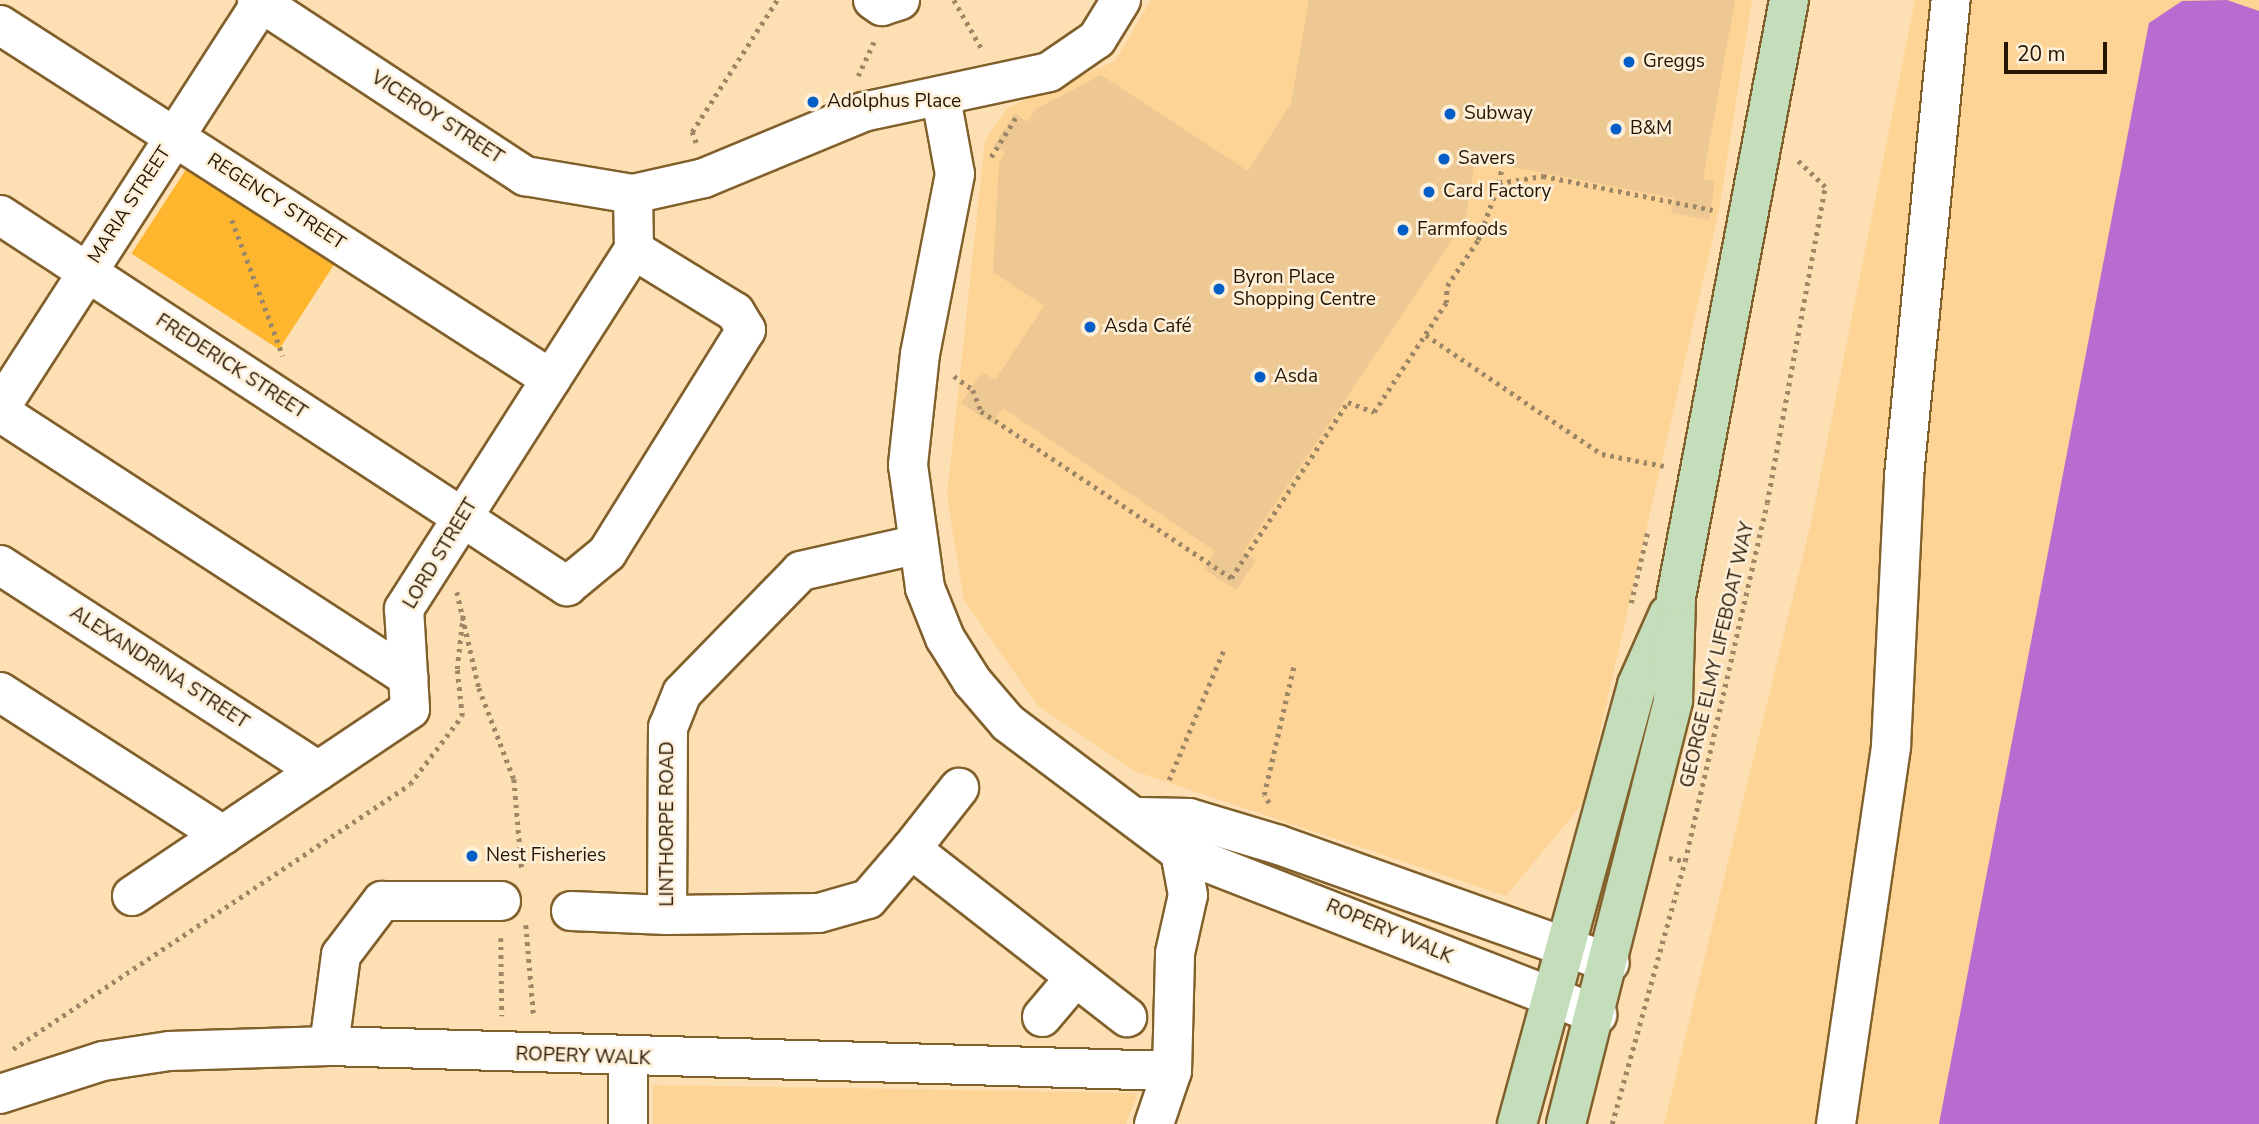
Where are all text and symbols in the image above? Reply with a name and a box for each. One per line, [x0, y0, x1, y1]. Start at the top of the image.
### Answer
scale bar [2007, 28, 2110, 72]
text: 20 m [2017, 40, 2066, 68]
place label: Greggs [1643, 51, 1705, 73]
marker: Greggs [1621, 54, 1637, 70]
street label: VICEROY STREET [367, 67, 507, 169]
place label: Adolphus Place [827, 91, 961, 113]
marker: Adolphus Place [805, 94, 821, 110]
place label: Subway [1464, 103, 1533, 125]
marker: Subway [1442, 106, 1458, 122]
place label: B&M [1630, 118, 1672, 140]
marker: B&M [1608, 121, 1624, 137]
street label: MARIA STREET [84, 142, 176, 268]
place label: Savers [1458, 148, 1515, 170]
street label: REGENCY STREET [203, 149, 349, 255]
marker: Savers [1436, 151, 1452, 167]
place label: Card Factory [1443, 181, 1551, 203]
marker: Card Factory [1421, 184, 1437, 200]
place label: Farmfoods [1417, 219, 1508, 241]
marker: Farmfoods [1395, 222, 1411, 238]
place label: Byron Place Shopping Centre [1233, 267, 1376, 311]
marker: Byron Place Shopping Centre [1211, 281, 1227, 297]
street label: FREDERICK STREET [151, 310, 311, 424]
place label: Asda Café [1104, 316, 1192, 338]
marker: Asda Café [1082, 319, 1098, 335]
place label: Asda [1274, 366, 1318, 388]
marker: Asda [1252, 369, 1268, 385]
street label: LORD STREET [399, 495, 483, 613]
street label: GEORGE ELMY LIFEBOAT WAY [1676, 520, 1760, 790]
street label: ALEXANDRINA STREET [65, 602, 253, 734]
street label: LINTHORPE ROAD [657, 741, 679, 907]
place label: Nest Fisheries [486, 845, 606, 867]
marker: Nest Fisheries [464, 848, 480, 864]
street label: ROPERY WALK [1322, 895, 1456, 969]
street label: ROPERY WALK [515, 1043, 651, 1071]

